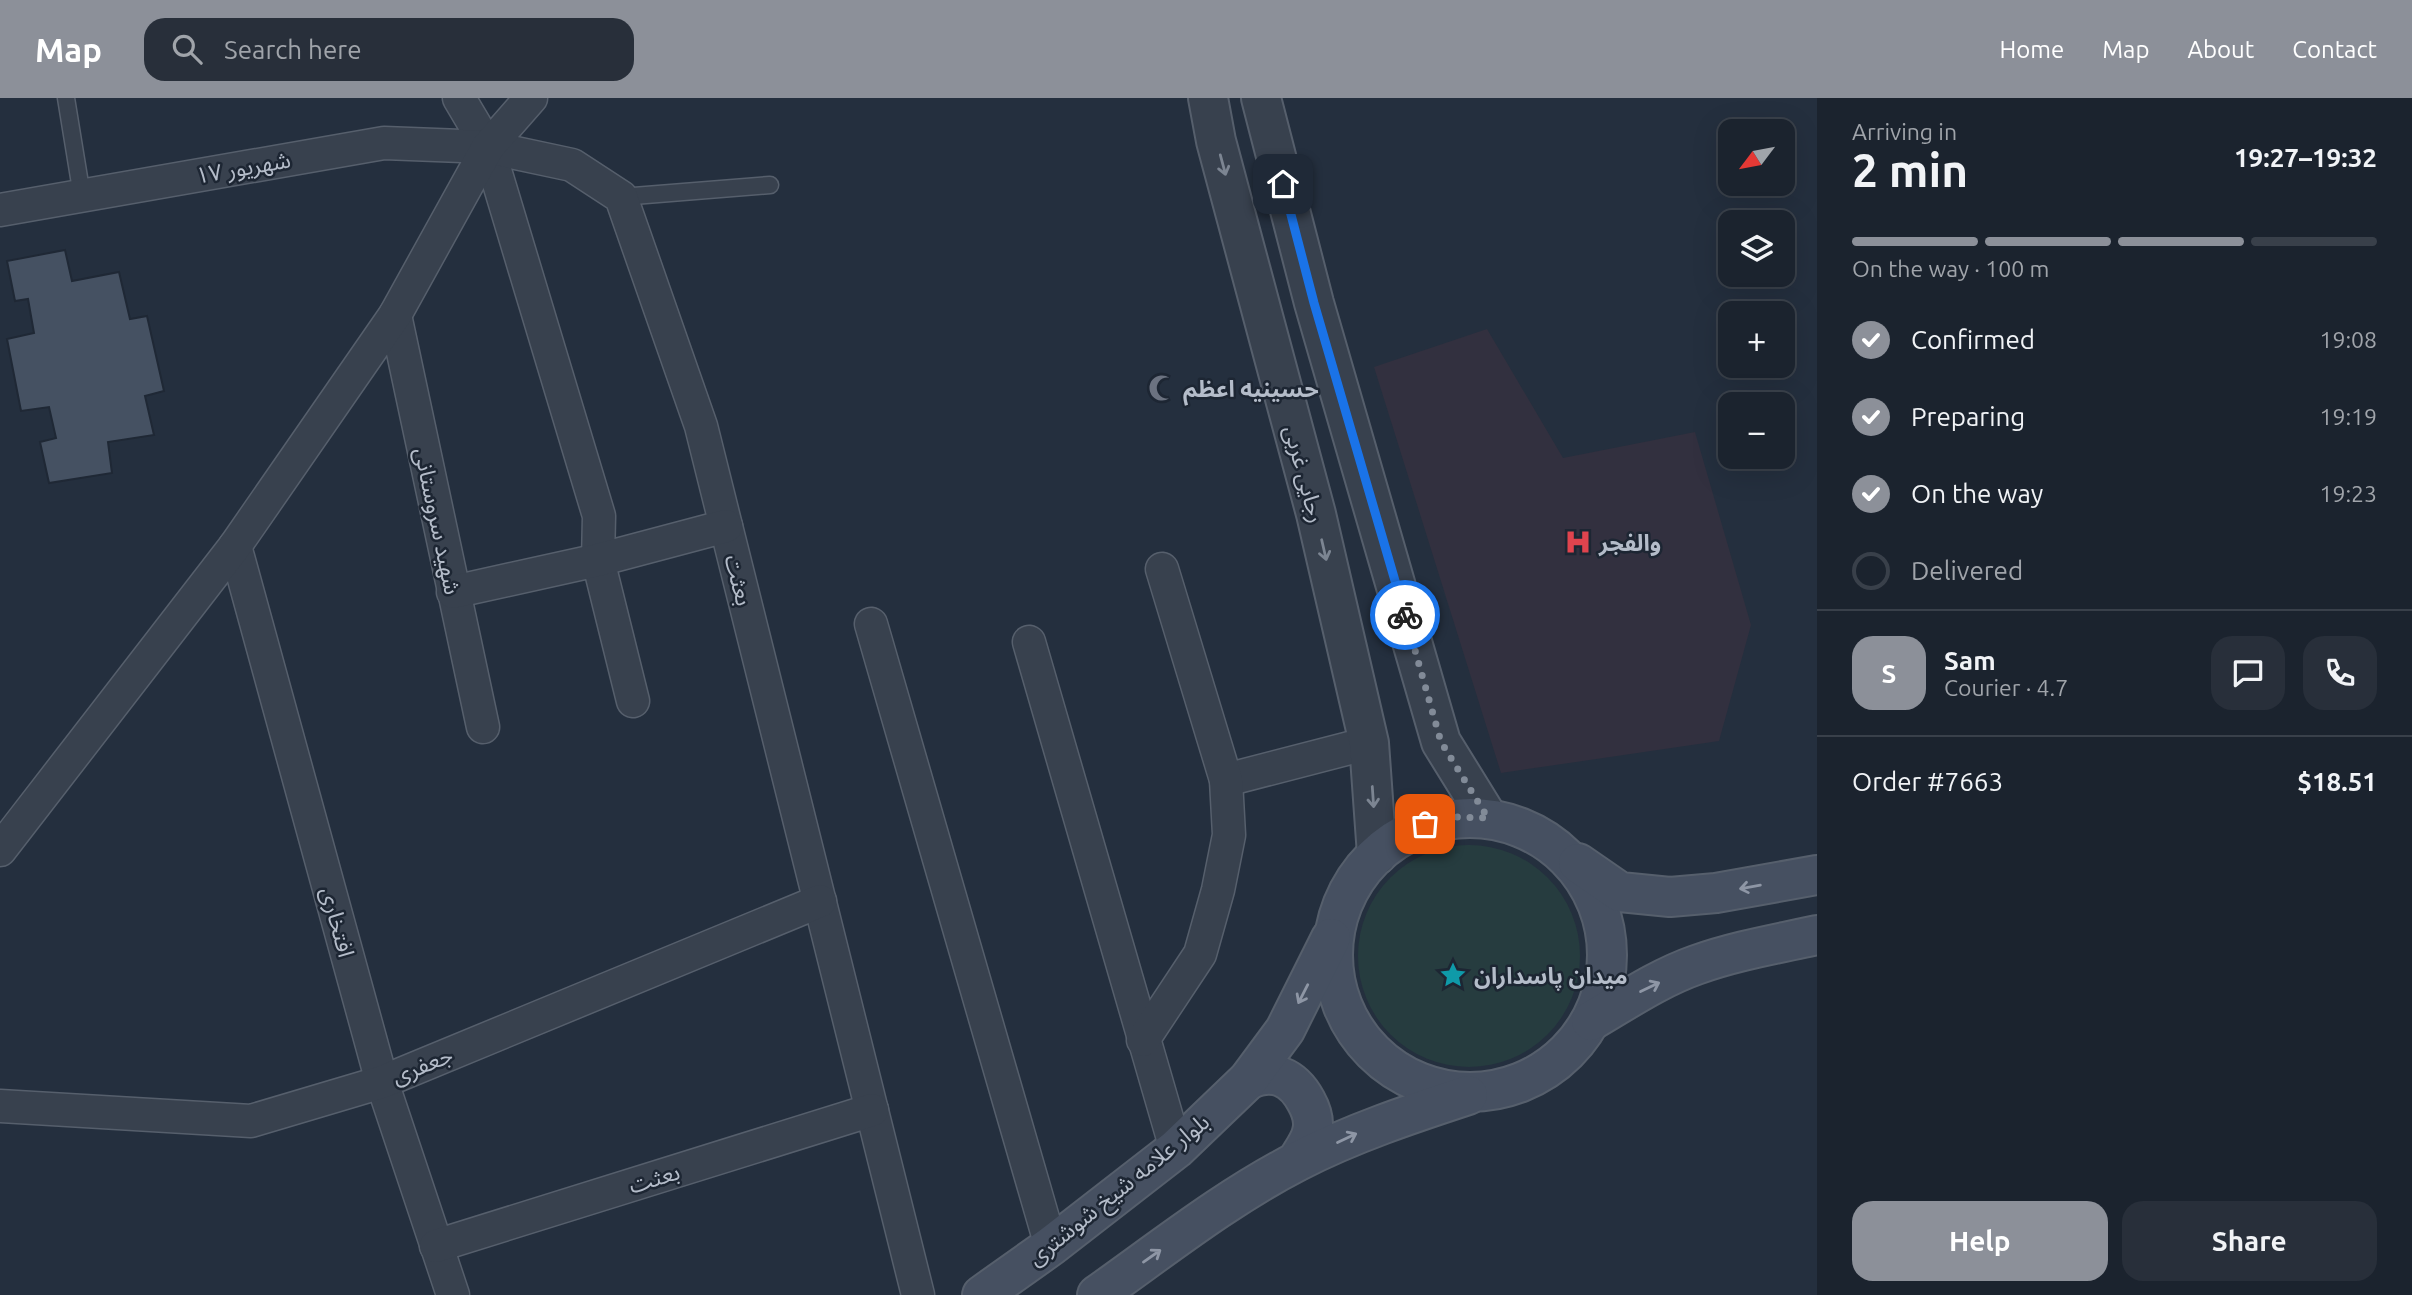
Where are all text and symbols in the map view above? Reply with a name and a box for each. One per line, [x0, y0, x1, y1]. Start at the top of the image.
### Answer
search box [144, 18, 634, 81]
icon: search [168, 30, 206, 68]
text: Map [35, 31, 102, 68]
text: Search here [224, 35, 362, 64]
text: Home [1999, 36, 2064, 63]
text: Map [2102, 36, 2149, 63]
text: About [2187, 36, 2254, 63]
text: Contact [2292, 36, 2377, 63]
north arrow [1718, 119, 1796, 196]
map controls [1718, 119, 1795, 469]
text: Arriving in [1852, 119, 1957, 144]
text: 19:27–19:32 [2234, 143, 2377, 172]
text: 2 min [1852, 144, 1968, 196]
street label: ۱۷ شهریور [194, 146, 293, 190]
one-way arrow [1217, 153, 1230, 175]
pin [1253, 154, 1313, 214]
icon: home [1264, 165, 1302, 203]
button: layers [1718, 210, 1795, 287]
text: On the way · 100 m [1852, 256, 2049, 281]
button: + [1718, 301, 1795, 378]
icon: check [1852, 321, 1890, 359]
text: Confirmed [1911, 325, 2035, 354]
text: 19:08 [2319, 327, 2377, 352]
mosque icon: حسینیه اعظم [1147, 373, 1177, 403]
place label: حسینیه اعظم [1183, 376, 1319, 406]
button: − [1718, 392, 1795, 469]
icon: check [1852, 398, 1890, 436]
text: Preparing [1911, 402, 2025, 431]
text: 19:19 [2319, 404, 2377, 429]
street label: رجایی غربی [1278, 422, 1330, 526]
street label: شهید سروستانی [408, 445, 466, 597]
icon: check [1852, 475, 1890, 513]
text: On the way [1911, 479, 2043, 508]
text: 19:23 [2319, 481, 2377, 506]
hospital icon: والفجر [1563, 527, 1593, 557]
place label: والفجر [1598, 530, 1661, 557]
one-way arrow [1318, 538, 1332, 561]
street label: بعثت [721, 552, 757, 608]
text: Delivered [1911, 556, 2023, 585]
courier [1370, 580, 1440, 650]
icon: bike [1386, 596, 1424, 634]
button: chat [2211, 636, 2285, 710]
button: phone [2303, 636, 2377, 710]
text: Sam [1944, 646, 1996, 675]
text: S [1882, 659, 1896, 688]
text: Courier · 4.7 [1944, 675, 2068, 700]
text: Order #7663 [1852, 767, 2003, 796]
text: $18.51 [2297, 767, 2377, 796]
one-way arrow [1367, 785, 1380, 808]
pin [1395, 794, 1455, 854]
icon: bag [1406, 805, 1444, 843]
one-way arrow [1739, 881, 1762, 894]
street label: افتخاری [315, 884, 359, 960]
place icon: میدان پاسداران [1438, 960, 1468, 990]
place label: میدان پاسداران [1474, 963, 1628, 991]
one-way arrow [1639, 979, 1660, 993]
one-way arrow [1296, 983, 1309, 1004]
street label: جعفری [388, 1042, 457, 1090]
street label: بلوار علامه شیخ شوشتری [1022, 1108, 1217, 1274]
one-way arrow [1336, 1131, 1357, 1144]
street label: بعثت [626, 1158, 682, 1198]
button: Help [1852, 1201, 2108, 1281]
button: Share [2122, 1201, 2377, 1281]
one-way arrow [1142, 1249, 1161, 1263]

